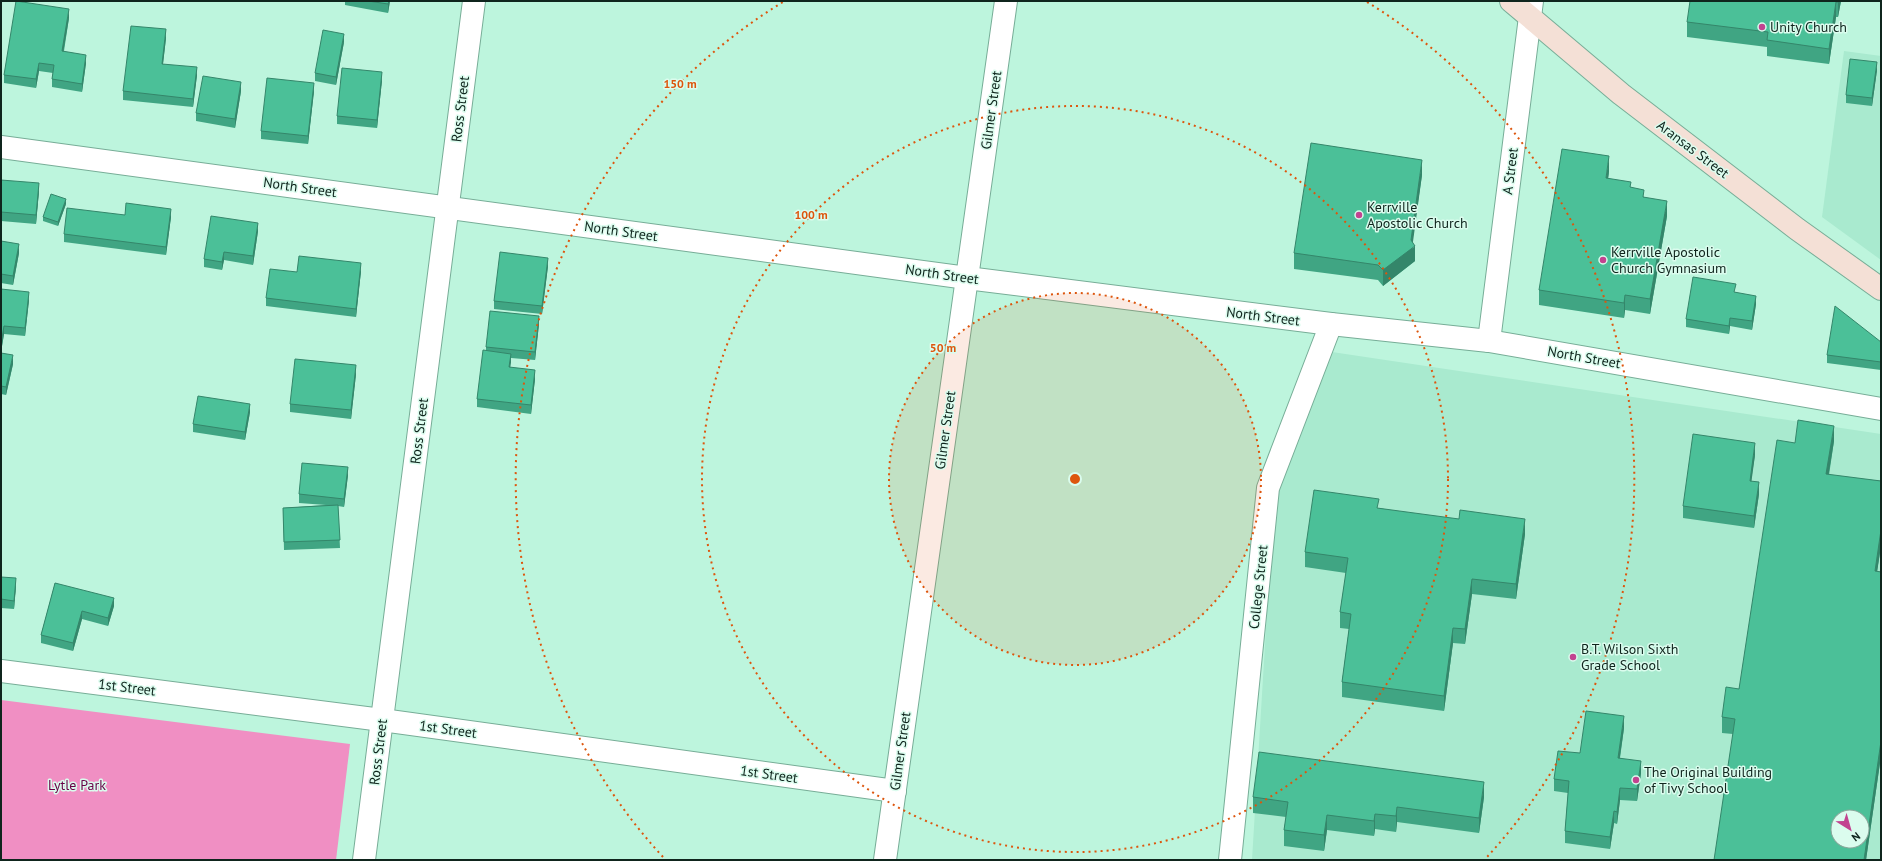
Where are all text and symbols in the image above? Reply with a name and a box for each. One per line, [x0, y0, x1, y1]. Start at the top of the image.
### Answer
place label: Unity Church [1770, 18, 1847, 36]
marker: Unity Church [1757, 22, 1767, 32]
street label: Gilmer Street [977, 69, 1005, 150]
street label: Ross Street [447, 75, 473, 143]
text: 150 m [663, 76, 697, 91]
street label: Aransas Street [1653, 116, 1733, 182]
street label: A Street [1498, 146, 1522, 195]
street label: North Street [262, 173, 338, 201]
place label: Kerrville Apostolic Church [1367, 198, 1468, 232]
text: 100 m [794, 207, 828, 222]
marker: Kerrville Apostolic Church [1354, 210, 1364, 220]
street label: North Street [583, 217, 659, 245]
place label: Kerrville Apostolic Church Gymnasium [1611, 243, 1726, 277]
marker: Kerrville Apostolic Church Gymnasium [1598, 255, 1608, 265]
street label: North Street [904, 260, 980, 288]
street label: North Street [1225, 303, 1301, 329]
text: 50 m [930, 340, 956, 355]
street label: North Street [1546, 342, 1622, 372]
street label: Gilmer Street [931, 389, 959, 470]
street label: Ross Street [406, 397, 432, 465]
centre of rings [1068, 472, 1082, 486]
street label: College Street [1245, 544, 1271, 630]
place label: B.T. Wilson Sixth Grade School [1581, 640, 1679, 674]
marker: B.T. Wilson Sixth Grade School [1568, 652, 1578, 662]
street label: 1st Street [97, 675, 157, 699]
street label: Gilmer Street [886, 710, 914, 791]
street label: 1st Street [418, 716, 478, 742]
street label: Ross Street [365, 718, 391, 786]
street label: 1st Street [739, 761, 799, 787]
place label: The Original Building of Tivy School [1644, 763, 1772, 797]
marker: The Original Building of Tivy School [1631, 775, 1641, 785]
park label: Lytle Park [48, 776, 106, 794]
north arrow [1830, 809, 1870, 849]
text: N [1849, 829, 1863, 845]

